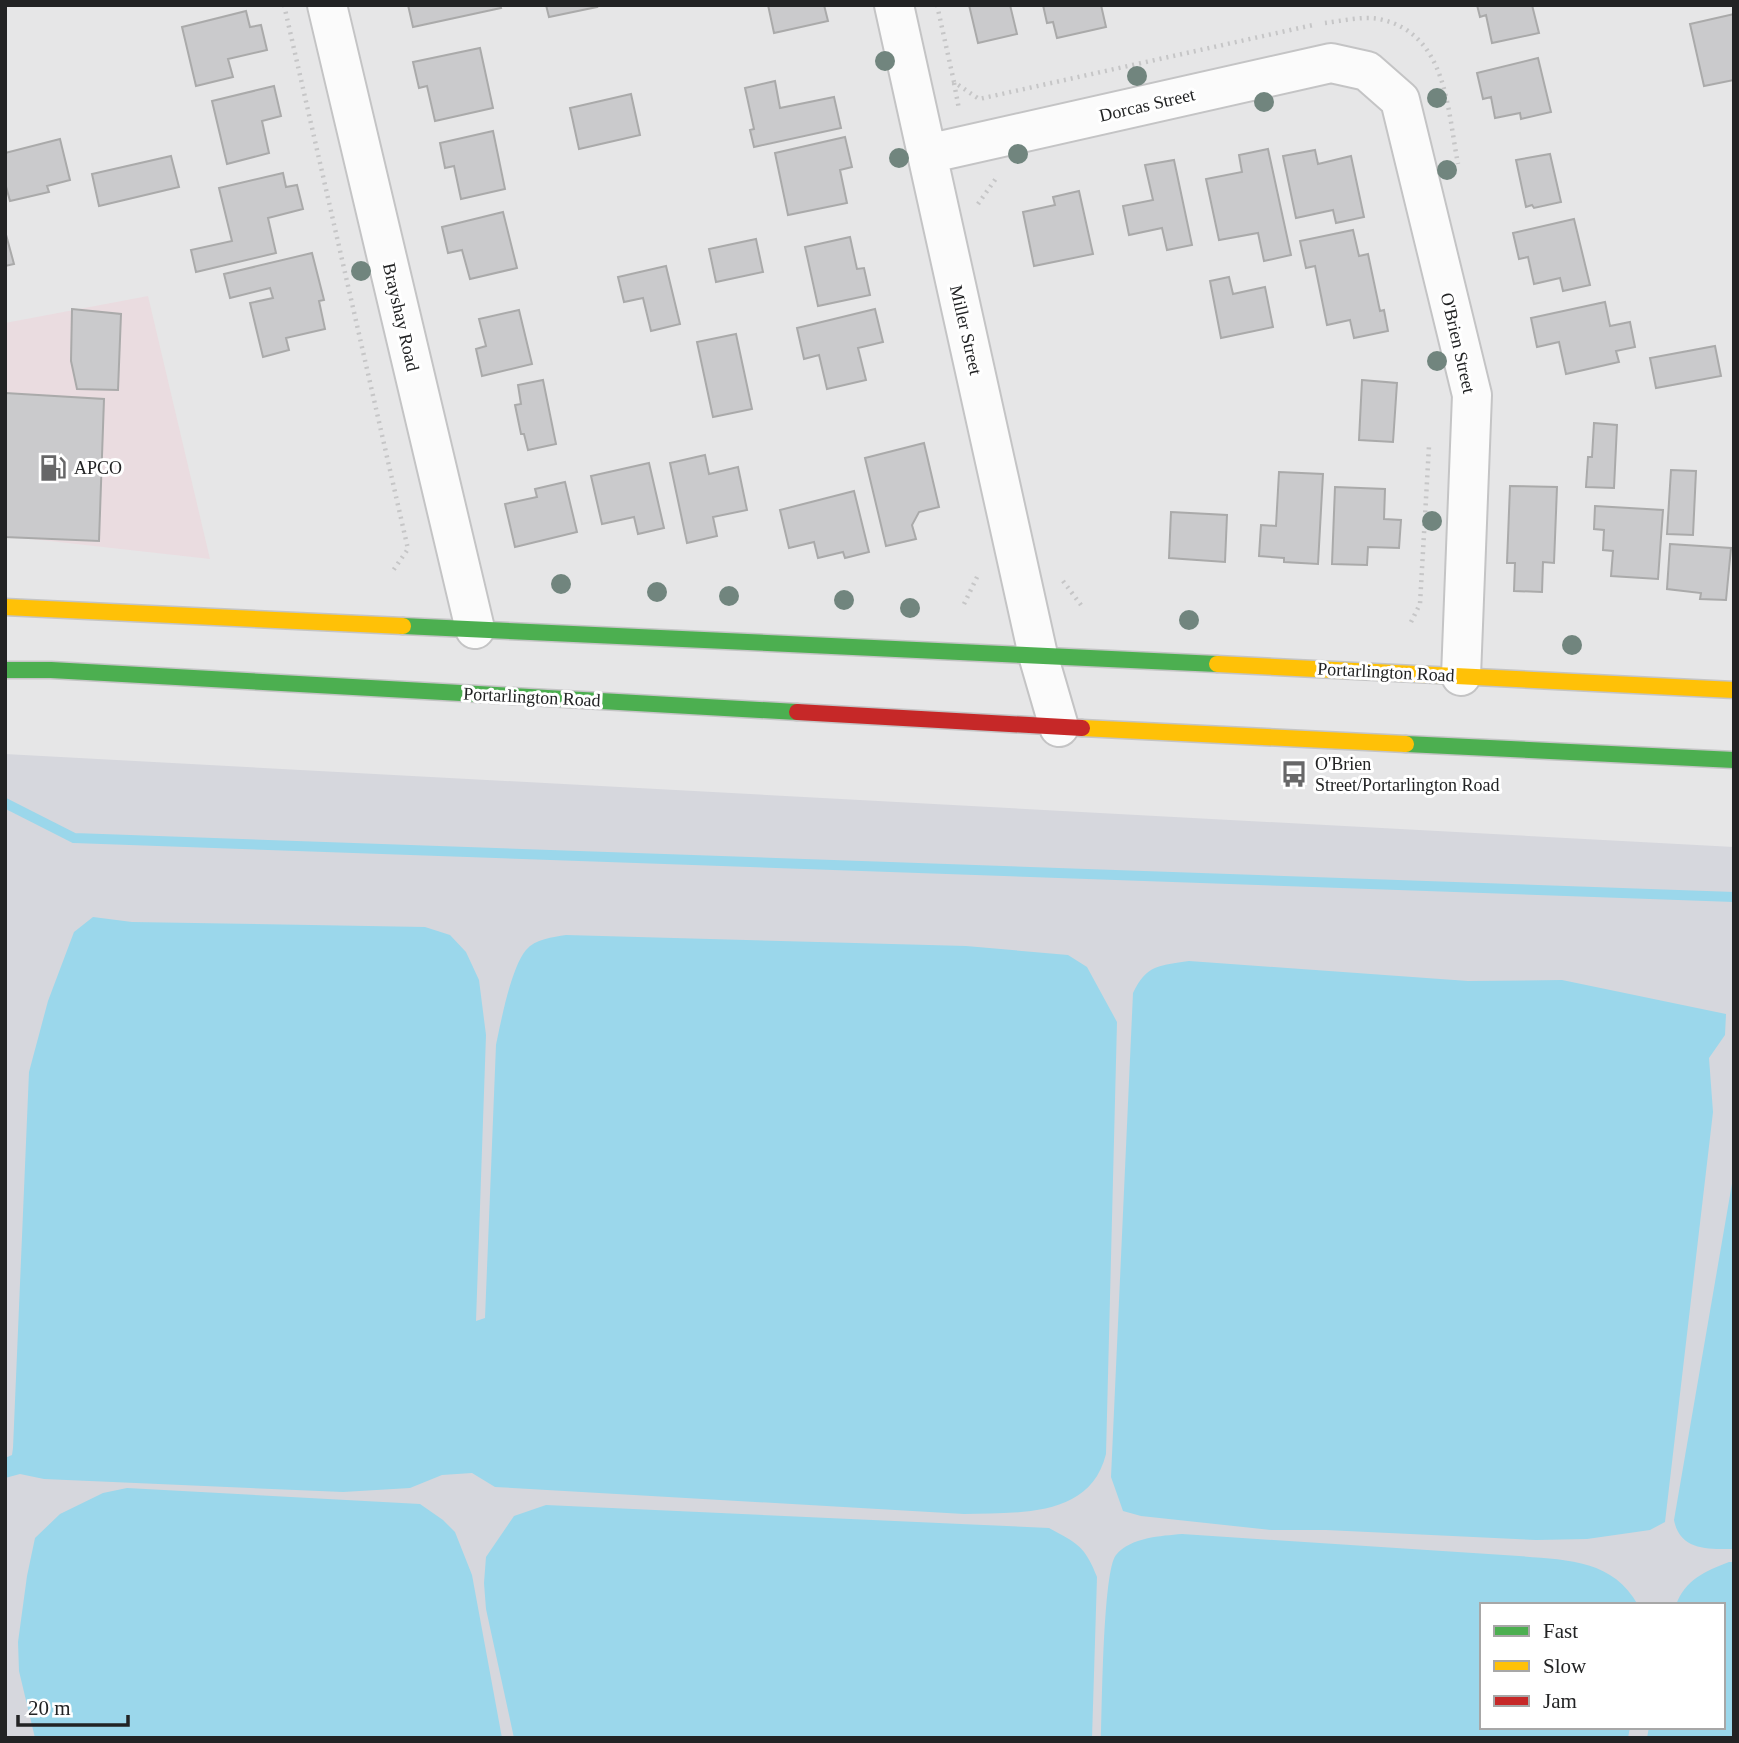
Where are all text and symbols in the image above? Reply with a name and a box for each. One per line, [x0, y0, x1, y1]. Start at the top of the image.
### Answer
street label: Dorcas Street [1097, 84, 1197, 126]
street label: Brayshay Road [379, 261, 423, 373]
street label: Miller Street [946, 283, 986, 377]
street label: O'Brien Street [1437, 291, 1479, 395]
fuel station icon: APCO [38, 453, 68, 483]
place label: APCO [74, 458, 122, 478]
street label: Portarlington Road [1317, 658, 1455, 686]
street label: Portarlington Road [463, 683, 601, 711]
place label: O'Brien Street/Portarlington Road [1315, 754, 1499, 795]
bus stop icon: O'Brien Street/Portarlington Road [1279, 759, 1309, 789]
legend [1480, 1603, 1725, 1729]
text: Fast [1543, 1619, 1578, 1643]
text: Slow [1543, 1654, 1587, 1678]
scale bar [18, 1684, 128, 1728]
text: Jam [1543, 1689, 1577, 1713]
text: 20 m [28, 1696, 71, 1720]

